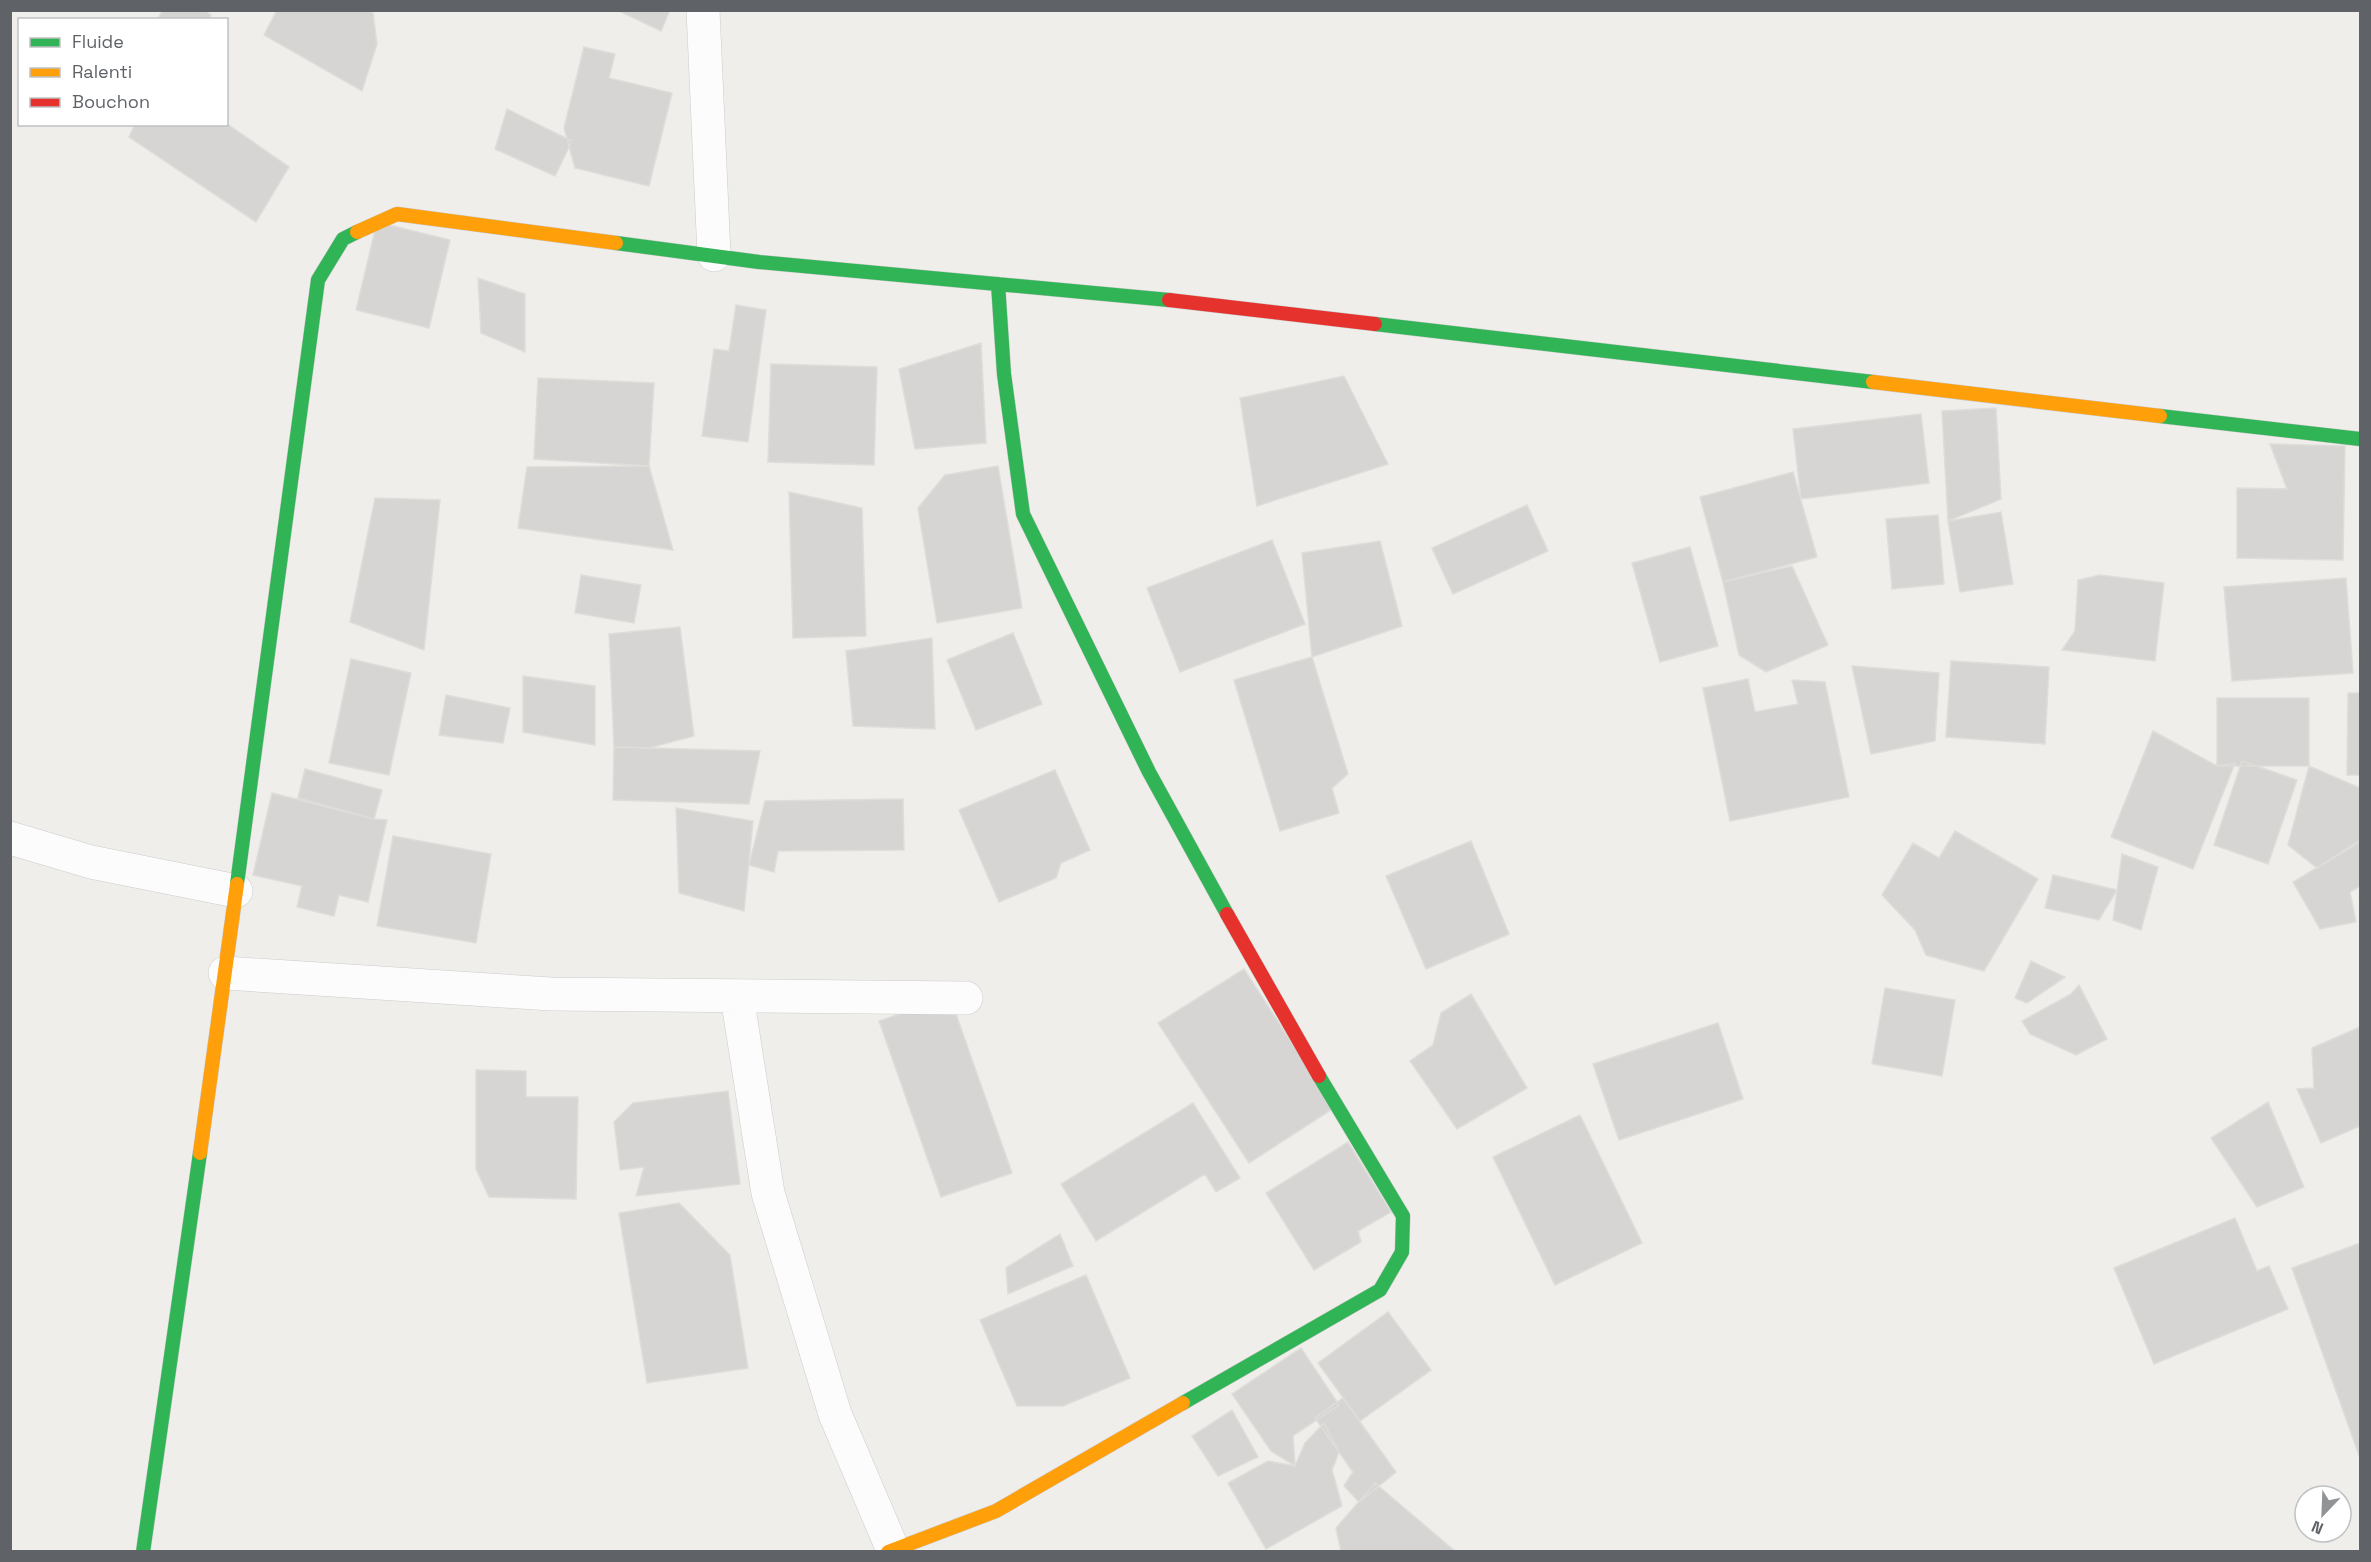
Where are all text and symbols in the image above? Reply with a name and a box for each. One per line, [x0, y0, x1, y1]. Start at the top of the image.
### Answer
legend [18, 18, 228, 126]
text: Fluide [72, 30, 124, 53]
text: Ralenti [72, 60, 132, 83]
text: Bouchon [72, 90, 150, 113]
north arrow [2293, 1484, 2353, 1544]
text: N [2308, 1516, 2326, 1539]

